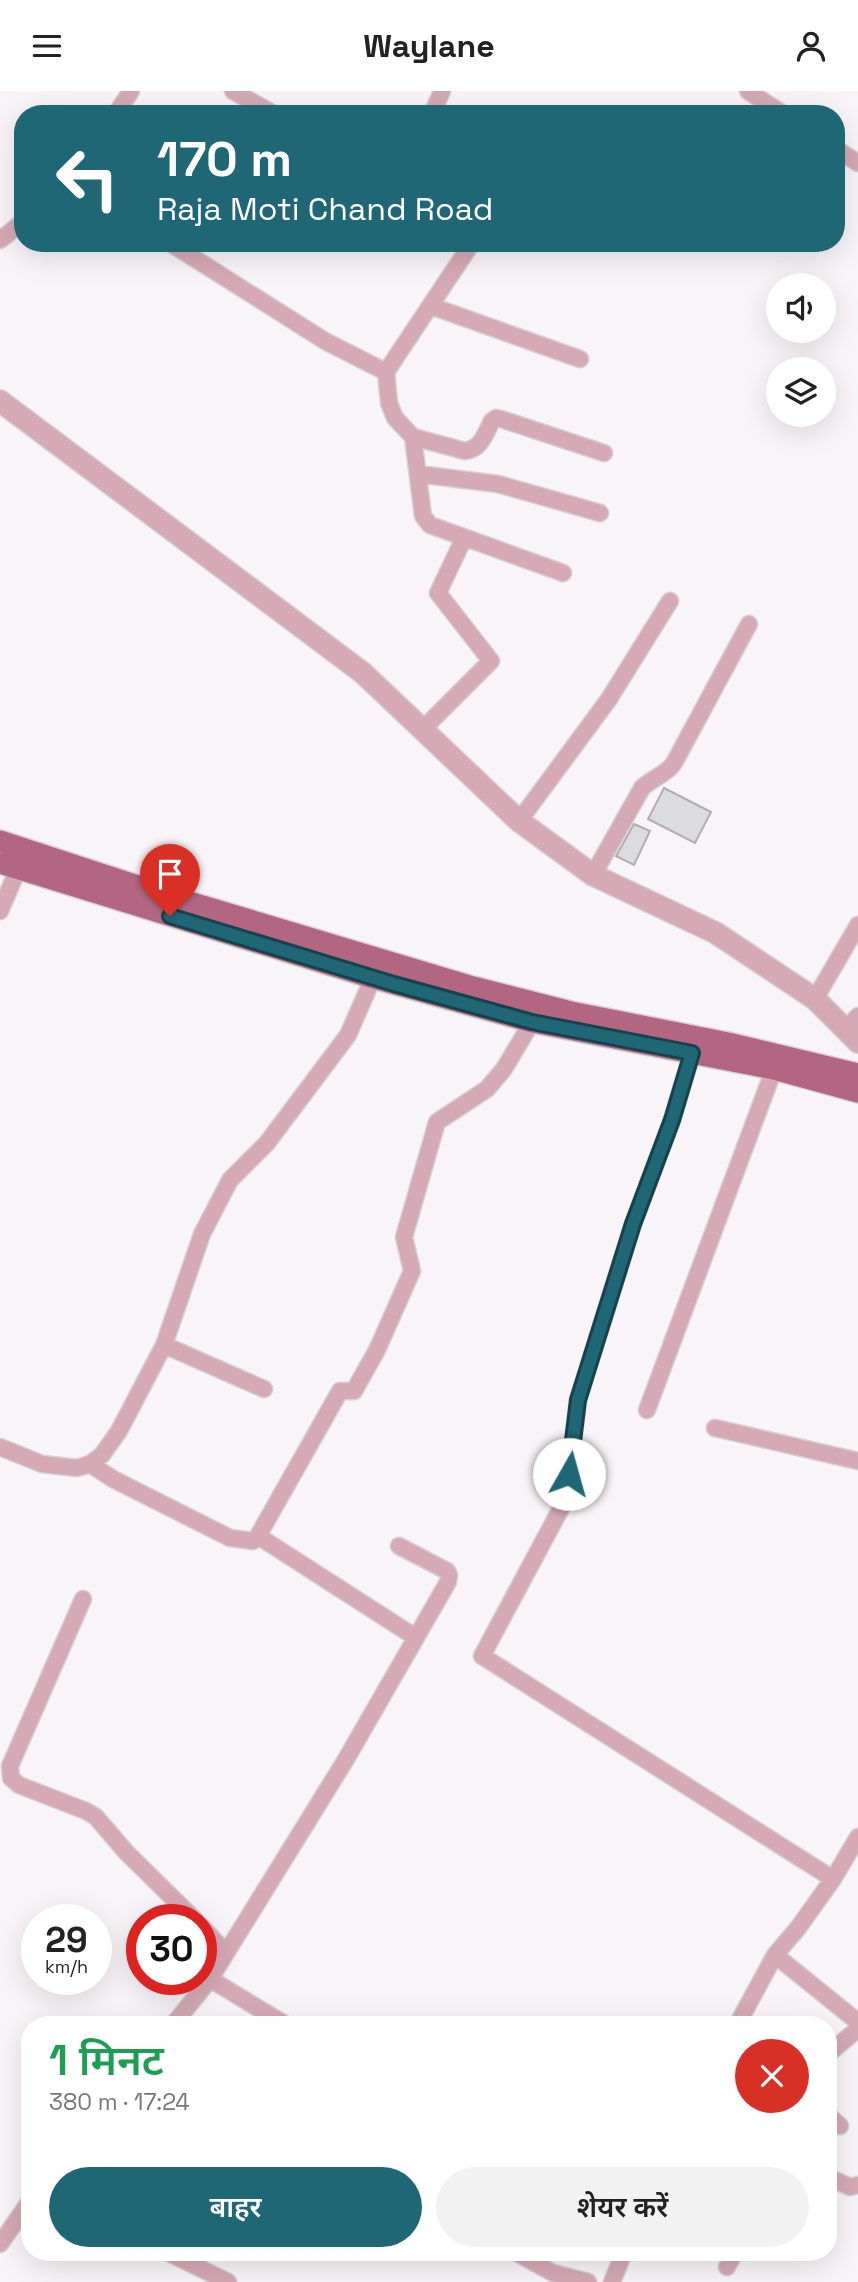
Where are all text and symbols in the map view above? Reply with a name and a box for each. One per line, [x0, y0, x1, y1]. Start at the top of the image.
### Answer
text: Waylane [363, 26, 495, 66]
icon: menu [28, 27, 66, 65]
icon: person [792, 27, 830, 65]
text: 170 m [157, 128, 292, 190]
icon: left [42, 133, 133, 224]
text: Raja Moti Chand Road [157, 189, 493, 229]
map controls [766, 273, 836, 427]
button: sound [766, 273, 836, 343]
button: layers [766, 357, 836, 427]
pin [140, 844, 200, 916]
icon: arrive [151, 855, 189, 893]
position arrow [532, 1437, 606, 1511]
speed limit sign: 30 [126, 1904, 217, 1995]
text: 29 [45, 1918, 88, 1962]
text: km/h [45, 1955, 88, 1978]
text: 1 मिनट [49, 2034, 164, 2087]
button: close [735, 2039, 809, 2113]
text: 380 m · 17:24 [49, 2087, 190, 2117]
button: बाहर [49, 2167, 422, 2247]
button: शेयर करें [436, 2167, 809, 2247]

